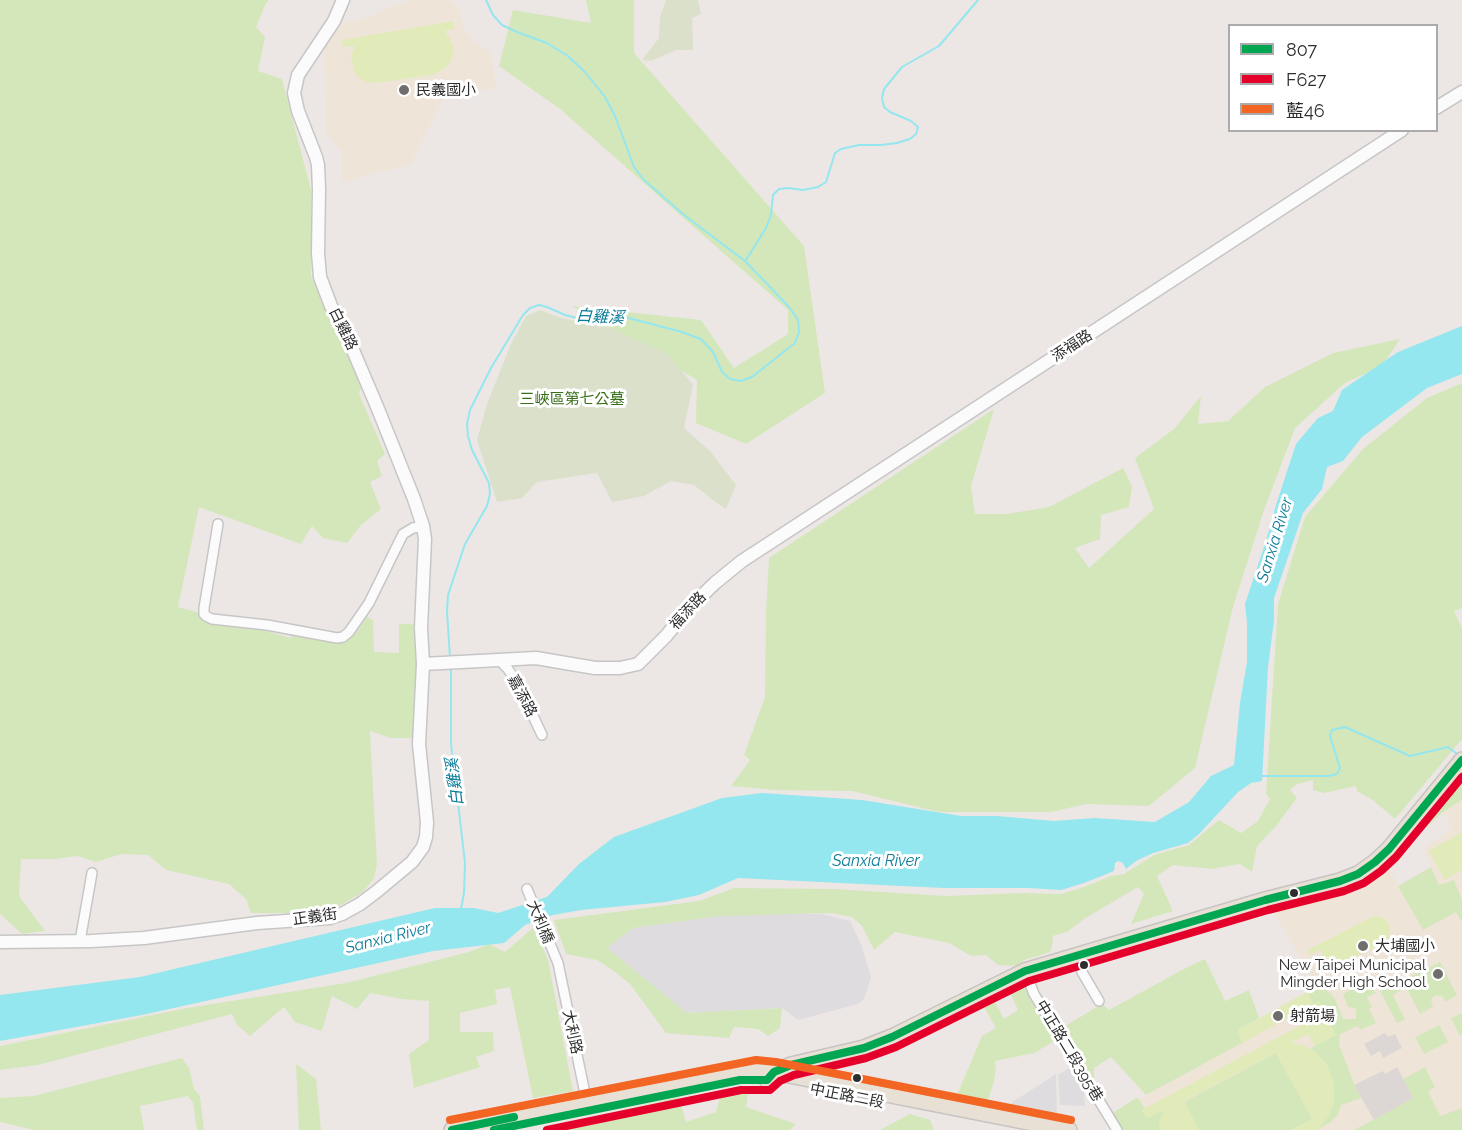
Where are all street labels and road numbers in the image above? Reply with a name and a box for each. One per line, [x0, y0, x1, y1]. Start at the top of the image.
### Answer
street label: 白雞路 [325, 305, 361, 353]
street label: 添福路 [1048, 326, 1096, 366]
street label: 福添路 [666, 588, 710, 634]
street label: 嘉添路 [503, 672, 541, 720]
street label: 大利橋 [523, 898, 557, 946]
street label: 正義街 [291, 905, 339, 929]
street label: 中正路二段395巷 [1032, 997, 1106, 1105]
street label: 大利路 [559, 1008, 585, 1056]
street label: 中正路二段 [808, 1080, 886, 1112]

